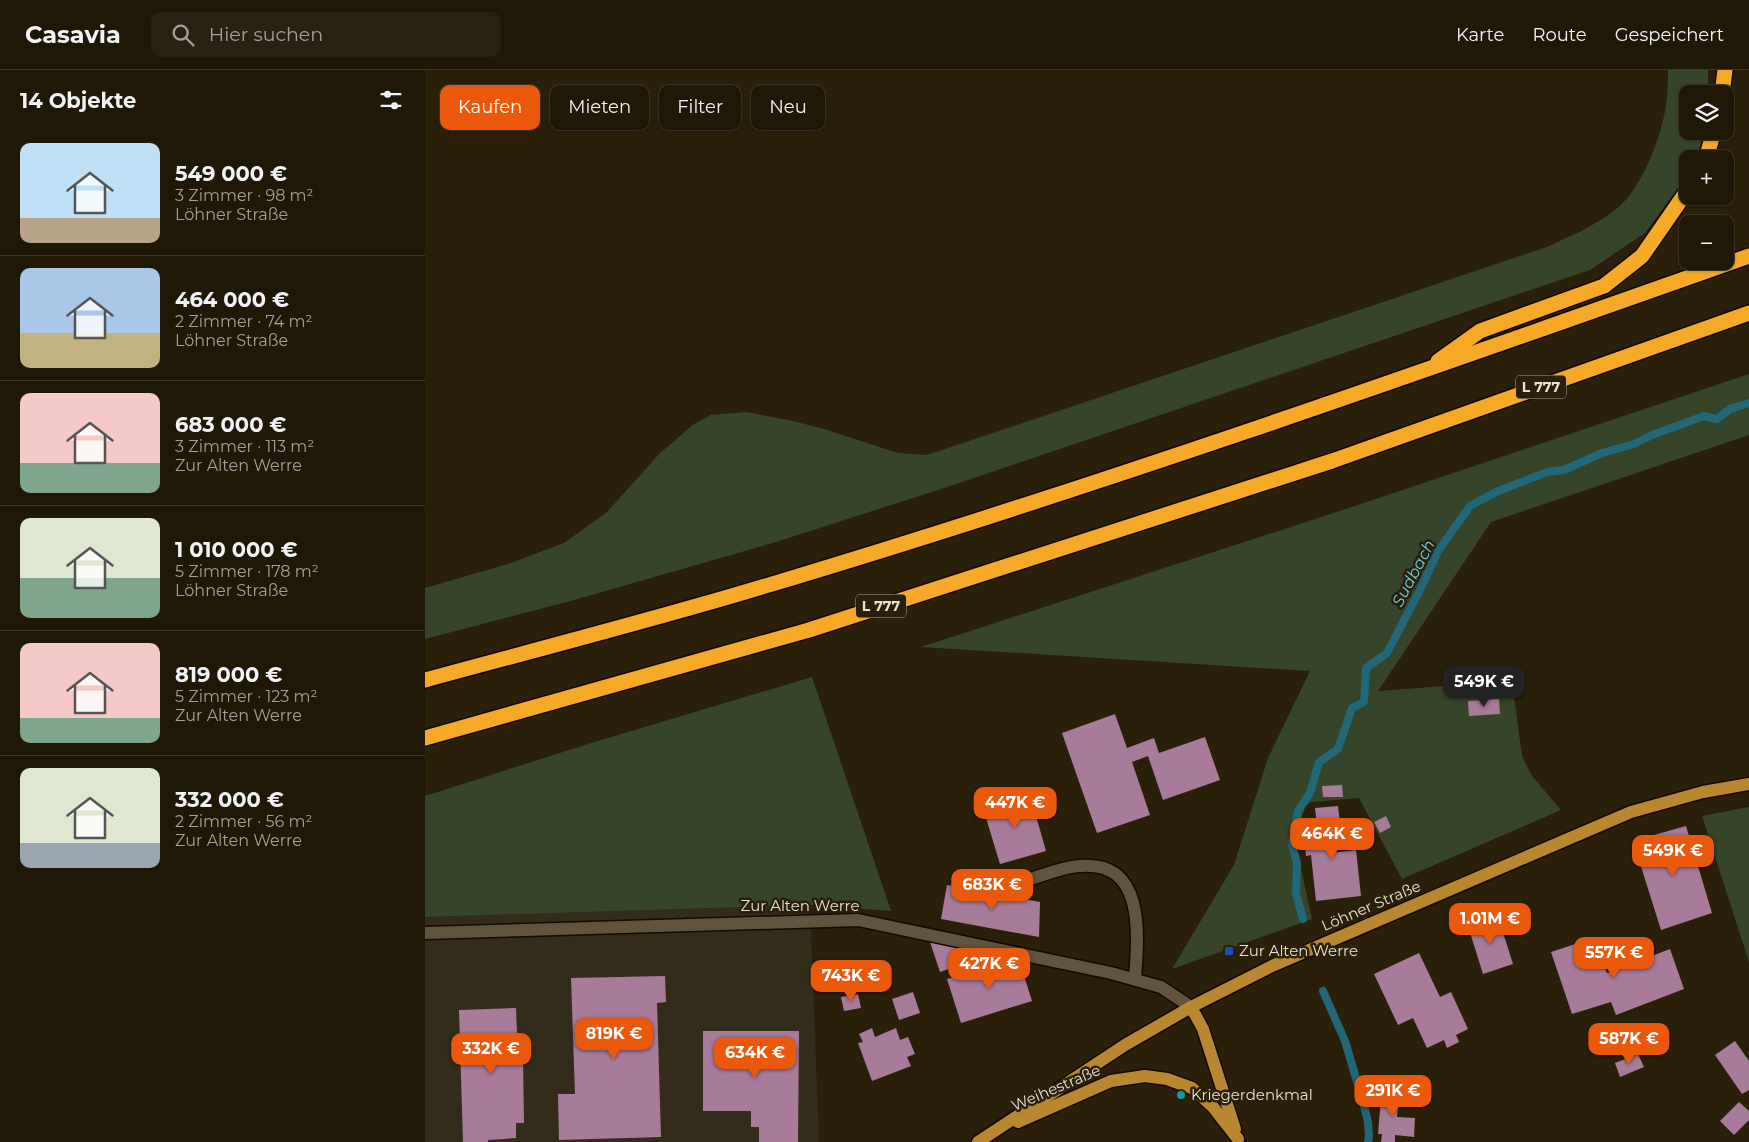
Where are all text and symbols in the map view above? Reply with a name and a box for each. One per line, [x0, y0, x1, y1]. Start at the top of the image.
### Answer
search box [151, 12, 501, 57]
text: Casavia [25, 20, 121, 49]
icon: search [169, 21, 197, 49]
text: Hier suchen [209, 23, 323, 46]
text: Karte [1456, 24, 1504, 46]
text: Route [1532, 24, 1587, 46]
text: Gespeichert [1615, 24, 1724, 46]
chip: Kaufen [440, 85, 540, 130]
chip: Mieten [550, 85, 649, 130]
chip: Filter [659, 85, 741, 130]
chip: Neu [751, 85, 825, 130]
map controls [1679, 85, 1734, 270]
button: layers [1679, 85, 1734, 140]
icon: filters [377, 86, 405, 114]
text: 14 Objekte [20, 88, 136, 113]
button: + [1679, 150, 1734, 205]
text: 549 000 € [175, 161, 287, 186]
icon: home [60, 163, 120, 223]
text: 3 Zimmer · 98 m² [175, 186, 313, 205]
text: Löhner Straße [175, 205, 288, 224]
button: − [1679, 215, 1734, 270]
text: 464 000 € [175, 287, 289, 312]
icon: home [60, 288, 120, 348]
text: 2 Zimmer · 74 m² [175, 312, 312, 331]
text: Löhner Straße [175, 331, 288, 350]
road number: L 777 [1516, 376, 1566, 398]
text: 683 000 € [175, 412, 286, 437]
icon: home [60, 413, 120, 473]
text: 3 Zimmer · 113 m² [175, 437, 314, 456]
text: Zur Alten Werre [175, 456, 302, 475]
text: 1 010 000 € [175, 537, 298, 562]
water label: Sudbach [1388, 537, 1439, 610]
icon: home [60, 538, 120, 598]
text: 5 Zimmer · 178 m² [175, 562, 319, 581]
text: Löhner Straße [175, 581, 288, 600]
road number: L 777 [856, 594, 906, 618]
text: 819 000 € [175, 662, 282, 687]
icon: home [60, 663, 120, 723]
pin: 549K € [1443, 666, 1525, 708]
text: 549K € [1454, 672, 1514, 691]
text: 5 Zimmer · 123 m² [175, 687, 317, 706]
text: Zur Alten Werre [175, 706, 302, 725]
pin: 447K € [974, 786, 1056, 829]
text: 332 000 € [175, 787, 284, 812]
icon: home [60, 788, 120, 848]
text: 447K € [985, 793, 1045, 812]
text: 2 Zimmer · 56 m² [175, 812, 312, 831]
pin: 464K € [1291, 818, 1373, 860]
text: 464K € [1301, 824, 1363, 843]
text: Zur Alten Werre [175, 831, 302, 850]
pin: 549K € [1632, 834, 1714, 877]
text: 549K € [1643, 841, 1703, 860]
pin: 683K € [951, 868, 1033, 911]
text: 683K € [962, 875, 1022, 894]
street label: Löhner Straße [1318, 876, 1423, 935]
street label: Zur Alten Werre [741, 896, 859, 915]
pin: 1.01M € [1444, 902, 1536, 945]
text: 1.01M € [1460, 909, 1520, 928]
pin: 557K € [1573, 936, 1655, 979]
place label: Zur Alten Werre [1239, 941, 1358, 960]
text: 557K € [1585, 943, 1643, 962]
marker: Zur Alten Werre [1223, 945, 1235, 957]
pin: 427K € [948, 948, 1030, 990]
text: 427K € [959, 954, 1019, 973]
pin: 743K € [810, 960, 892, 1002]
text: 743K € [822, 966, 880, 985]
pin: 819K € [573, 1018, 655, 1060]
pin: 587K € [1588, 1022, 1670, 1065]
text: 819K € [586, 1024, 642, 1043]
text: 587K € [1599, 1029, 1659, 1048]
pin: 332K € [450, 1032, 532, 1075]
pin: 634K € [714, 1036, 796, 1079]
text: 332K € [462, 1039, 520, 1058]
text: 634K € [725, 1043, 785, 1062]
street label: Weihestraße [1008, 1060, 1103, 1115]
pin: 291K € [1352, 1074, 1434, 1117]
text: 291K € [1365, 1081, 1421, 1100]
place label: Kriegerdenkmal [1191, 1085, 1313, 1104]
marker: Kriegerdenkmal [1175, 1089, 1187, 1101]

